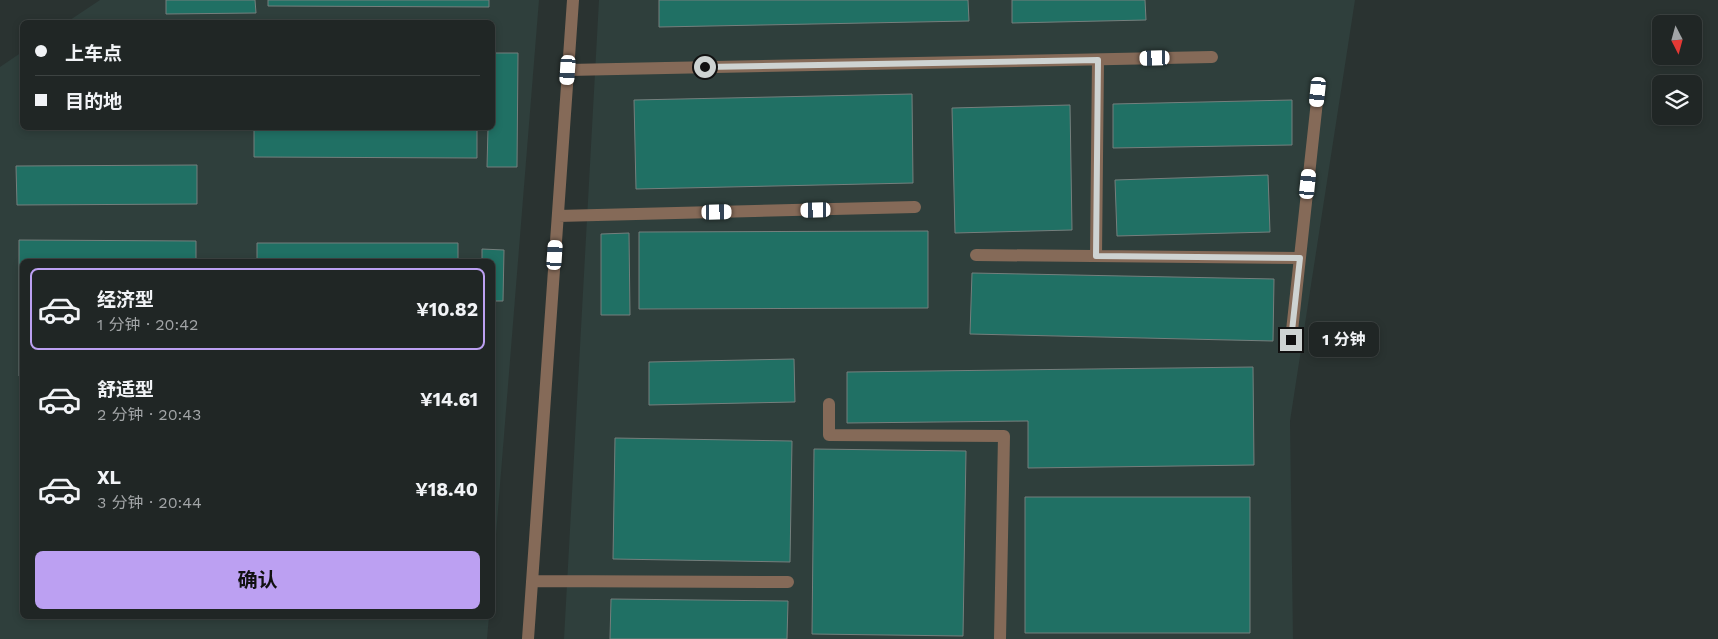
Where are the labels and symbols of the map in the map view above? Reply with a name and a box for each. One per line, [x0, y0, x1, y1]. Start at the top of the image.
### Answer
north arrow [1652, 15, 1702, 65]
car [1139, 50, 1170, 66]
car [559, 55, 576, 85]
route start [694, 56, 716, 78]
car [1308, 76, 1327, 108]
car [1298, 168, 1317, 200]
car [800, 202, 831, 218]
car [701, 204, 732, 220]
car [546, 240, 563, 270]
callout: 1 分钟 [1308, 322, 1378, 358]
route end [1280, 329, 1302, 351]

